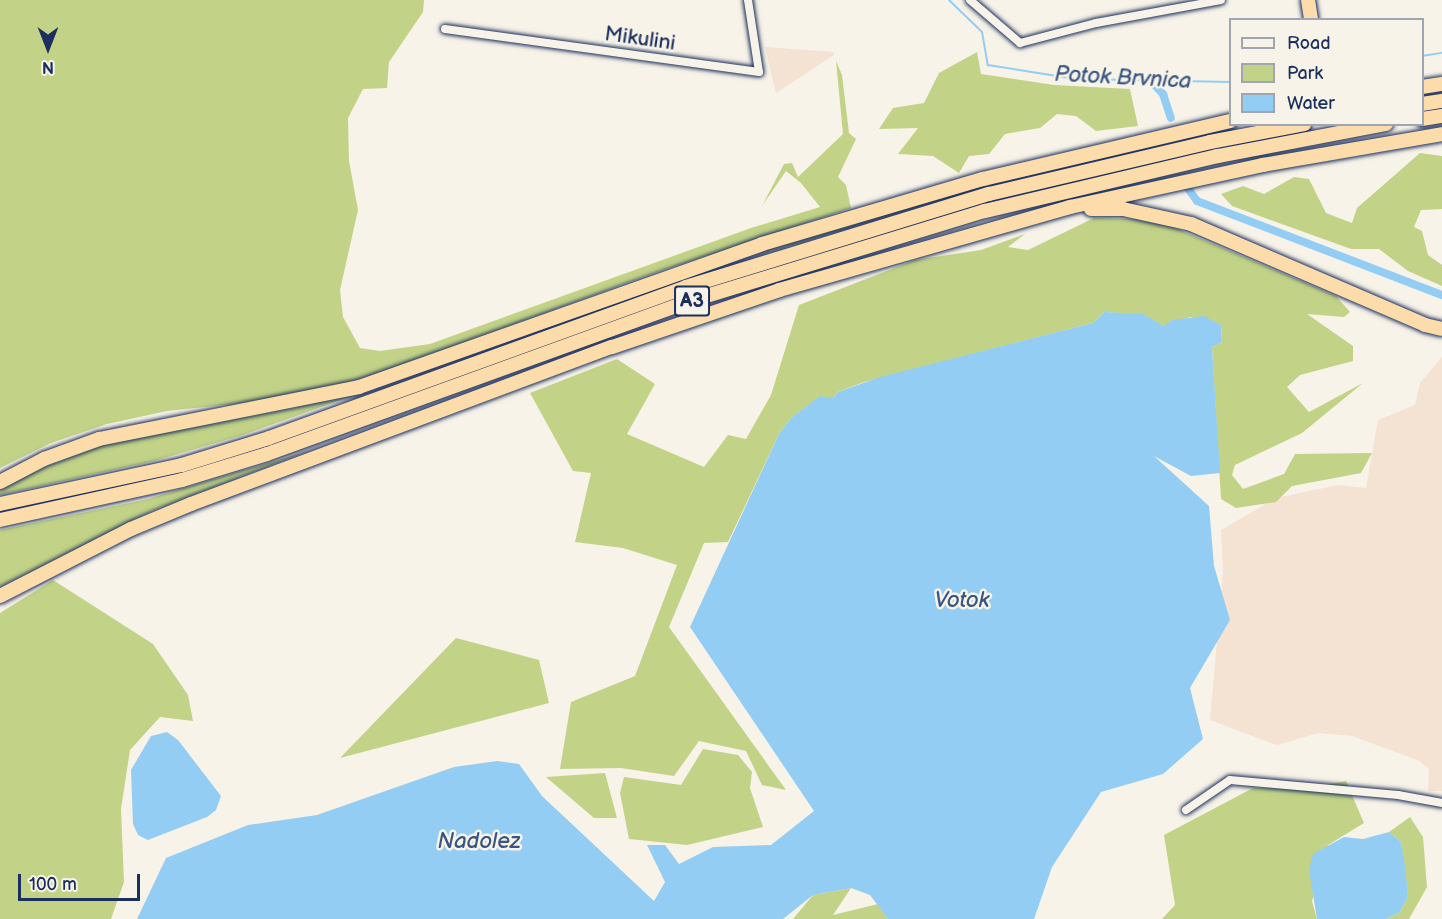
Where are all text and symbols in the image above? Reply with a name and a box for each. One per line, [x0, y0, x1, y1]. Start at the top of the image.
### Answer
north arrow [18, 18, 78, 78]
legend [1229, 18, 1424, 126]
street label: Mikulini [603, 22, 677, 56]
text: Road [1287, 33, 1331, 54]
text: N [42, 57, 54, 76]
water label: Potok Brvnica [1054, 61, 1192, 95]
text: Park [1287, 63, 1323, 84]
text: Water [1287, 93, 1335, 114]
road number: A3 [674, 284, 710, 318]
water label: Votok [935, 588, 989, 614]
water label: Nadolez [438, 829, 520, 855]
scale bar [21, 862, 142, 900]
text: 100 m [29, 874, 77, 895]

